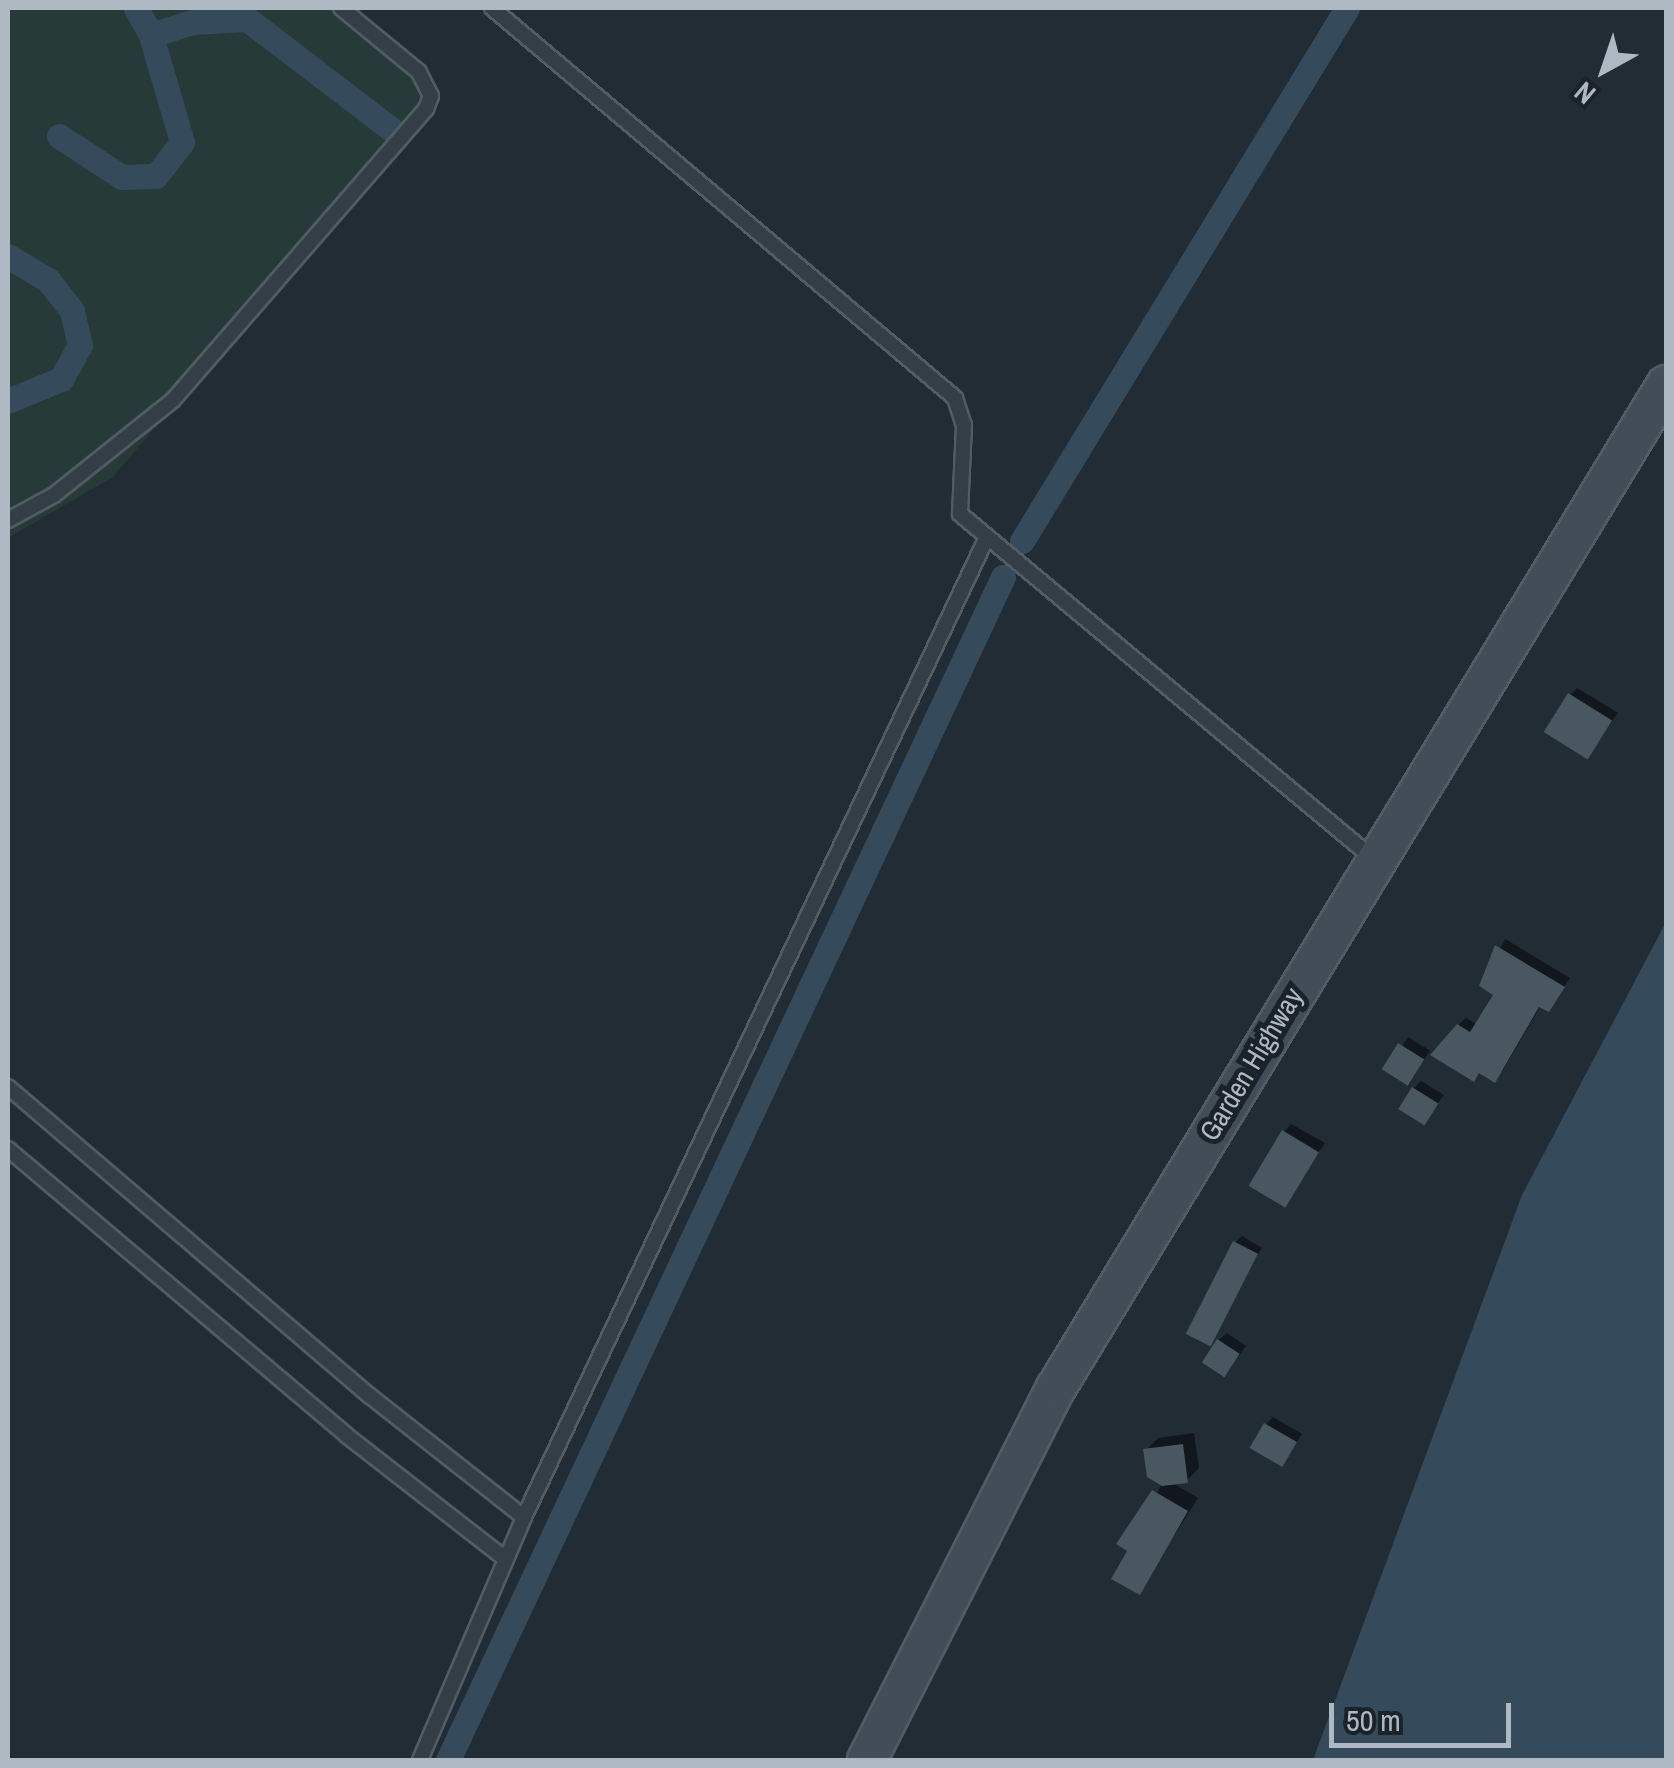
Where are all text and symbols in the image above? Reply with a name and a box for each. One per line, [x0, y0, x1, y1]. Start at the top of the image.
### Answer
north arrow [1554, 20, 1654, 120]
text: N [1566, 73, 1603, 113]
street label: Garden Highway [1192, 982, 1310, 1146]
scale bar [1334, 1683, 1516, 1745]
text: 50 m [1346, 1700, 1401, 1740]

